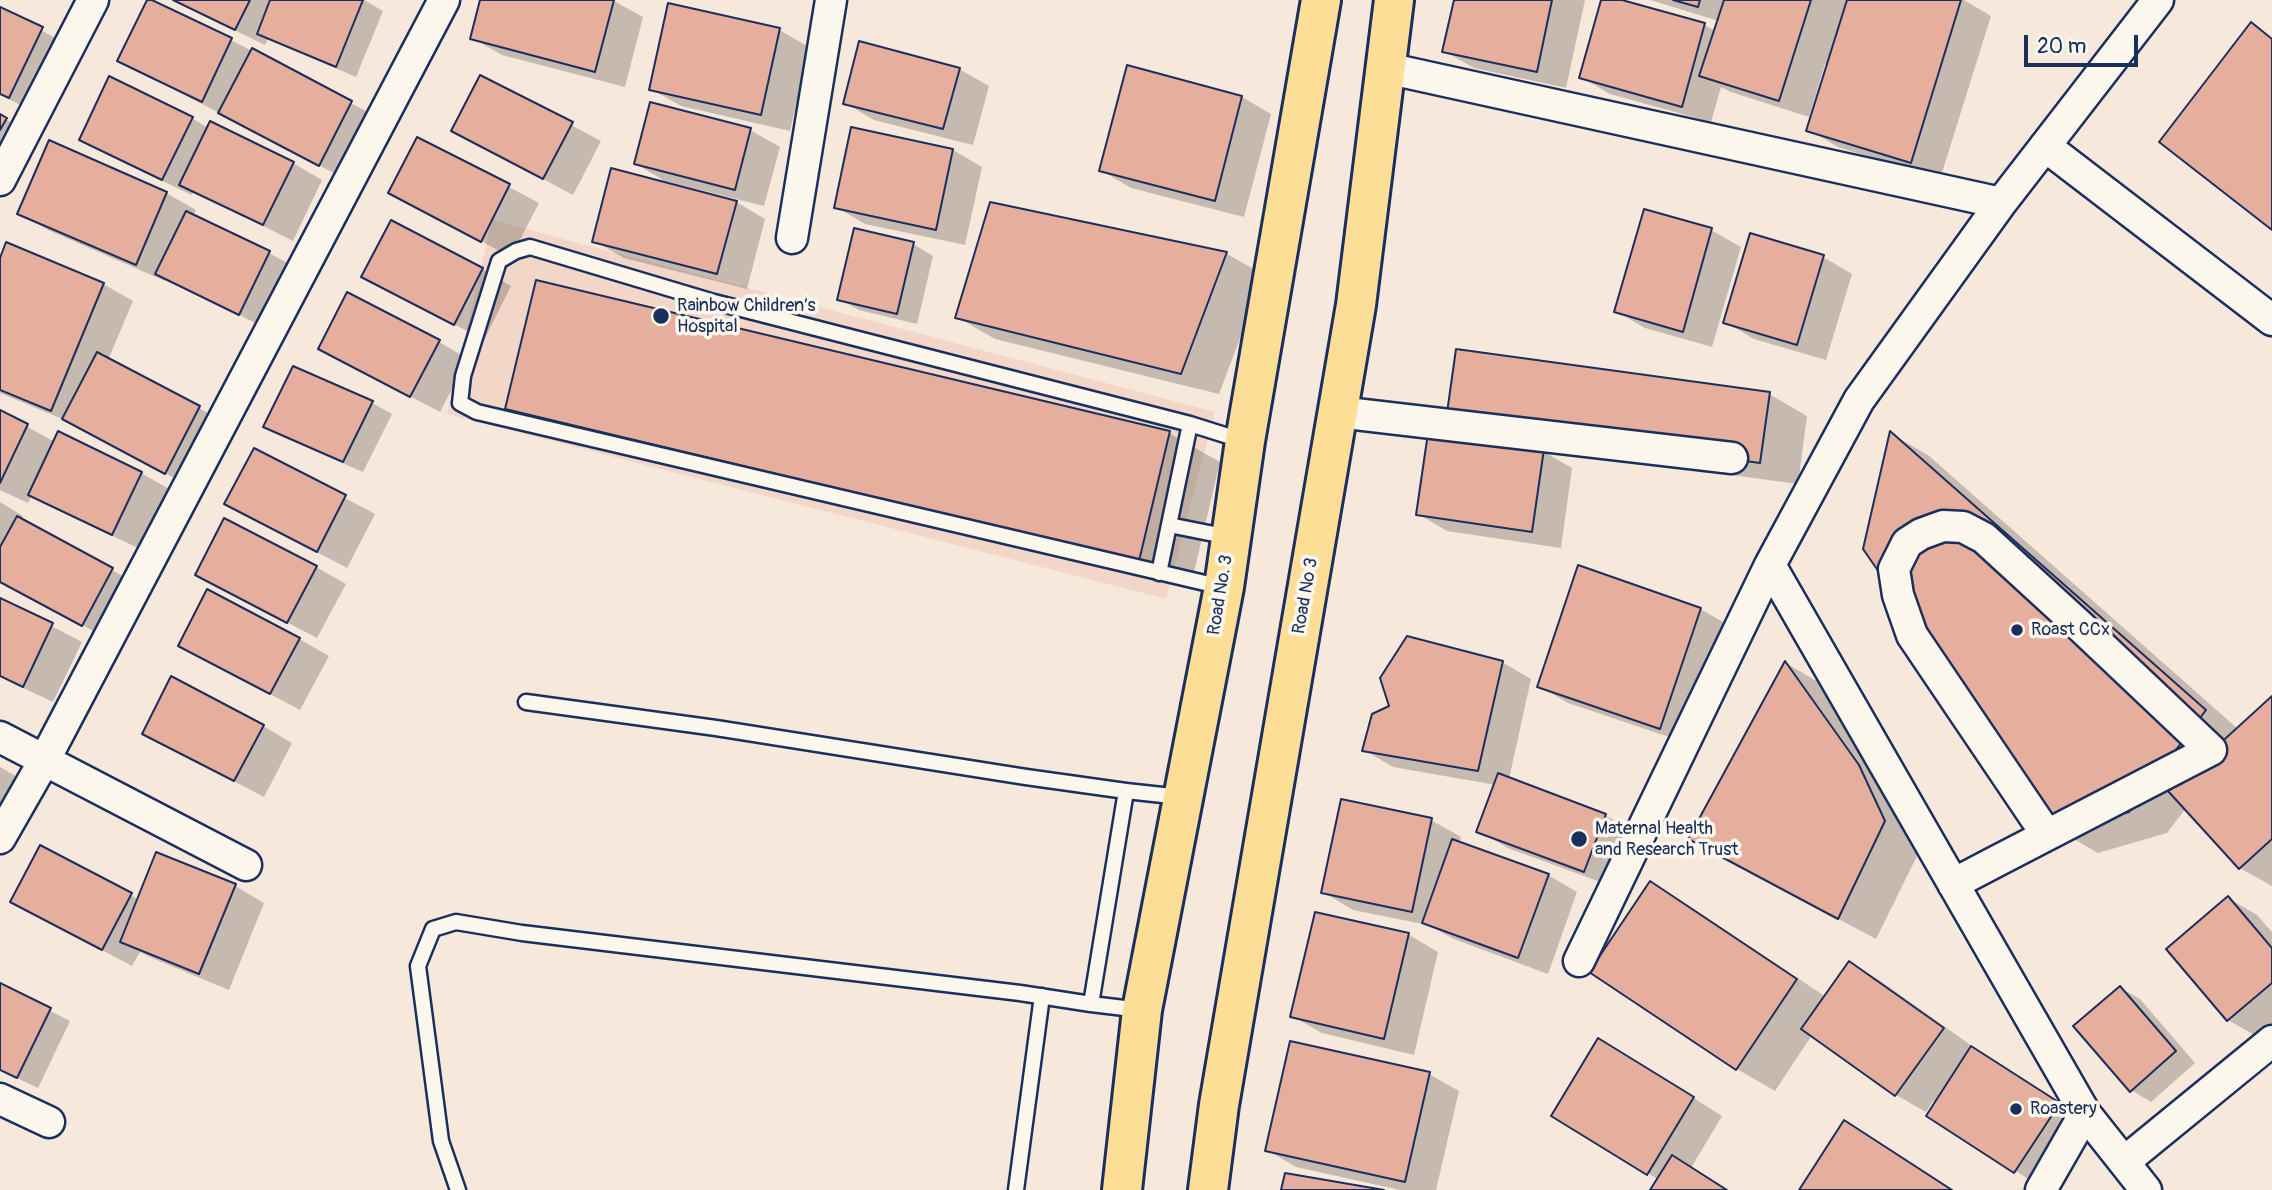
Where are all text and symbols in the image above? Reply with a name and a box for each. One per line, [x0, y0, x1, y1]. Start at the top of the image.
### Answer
scale bar [2027, 21, 2141, 65]
text: 20 m [2037, 33, 2086, 60]
place label: Rainbow Children’s Hospital [677, 295, 816, 338]
marker: Rainbow Children’s Hospital [651, 306, 671, 326]
street label: Road No. 3 [1204, 553, 1238, 637]
street label: Road No 3 [1289, 556, 1323, 636]
place label: Roast CCx [2031, 619, 2110, 641]
marker: Roast CCx [2009, 622, 2025, 638]
place label: Maternal Health and Research Trust [1595, 818, 1738, 860]
marker: Maternal Health and Research Trust [1569, 829, 1589, 849]
place label: Roastery [2030, 1098, 2097, 1120]
marker: Roastery [2008, 1101, 2024, 1117]

